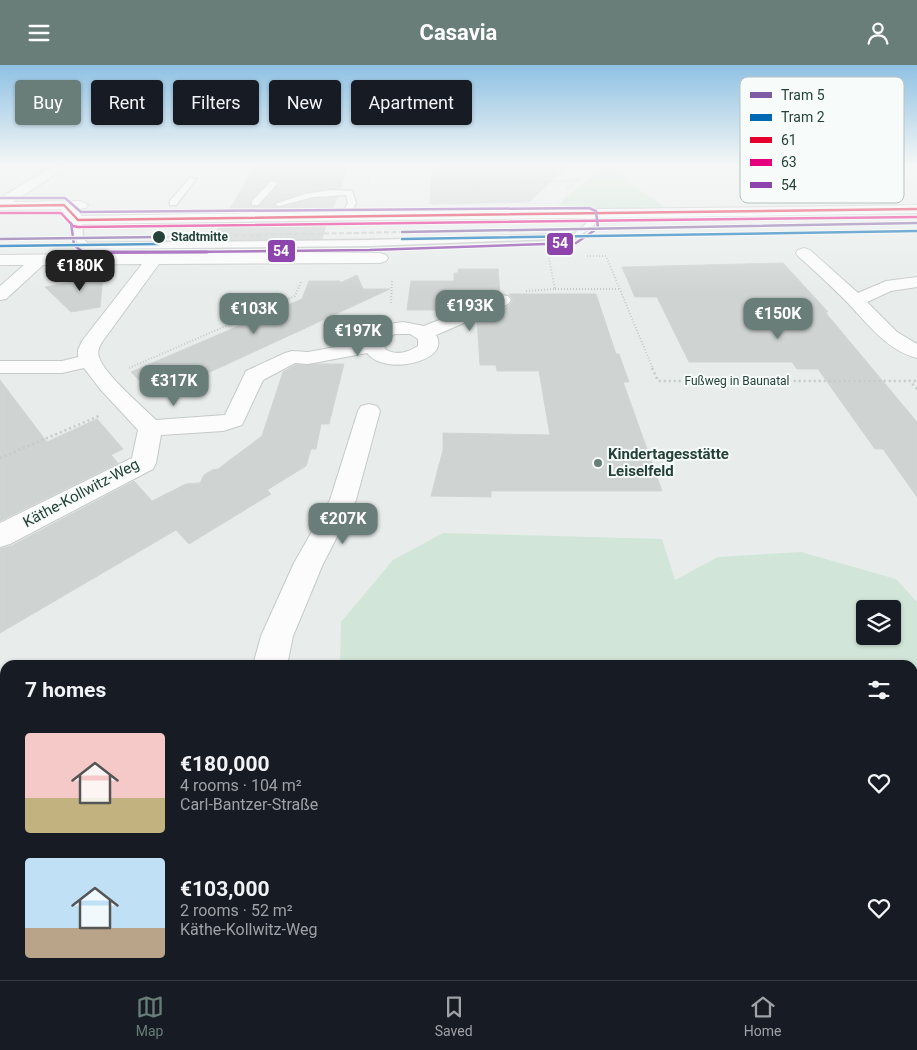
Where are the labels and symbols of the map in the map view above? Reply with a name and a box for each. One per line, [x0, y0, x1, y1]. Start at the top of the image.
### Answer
legend [740, 77, 904, 203]
text: Tram 5 [781, 87, 825, 103]
text: Tram 2 [781, 109, 825, 125]
text: 61 [781, 132, 797, 148]
text: 63 [781, 154, 797, 170]
text: 54 [781, 177, 797, 193]
marker: Stadtmitte [151, 229, 167, 245]
place label: Stadtmitte [171, 230, 228, 244]
line badge: 54 [546, 232, 574, 256]
text: 54 [552, 235, 568, 251]
line badge: 54 [267, 239, 296, 263]
text: 54 [273, 243, 289, 259]
pin: €180K [45, 249, 115, 292]
pin: €193K [435, 289, 505, 332]
pin: €103K [219, 293, 289, 335]
pin: €150K [743, 297, 813, 340]
pin: €197K [323, 315, 393, 357]
pin: €317K [139, 365, 209, 407]
street label: Fußweg in Baunatal [684, 374, 790, 388]
place label: Kindertagesstätte Leiselfeld [608, 445, 729, 480]
street label: Käthe-Kollwitz-Weg [20, 455, 142, 531]
marker: Kindertagesstätte Leiselfeld [592, 457, 604, 469]
pin: €207K [308, 503, 378, 545]

